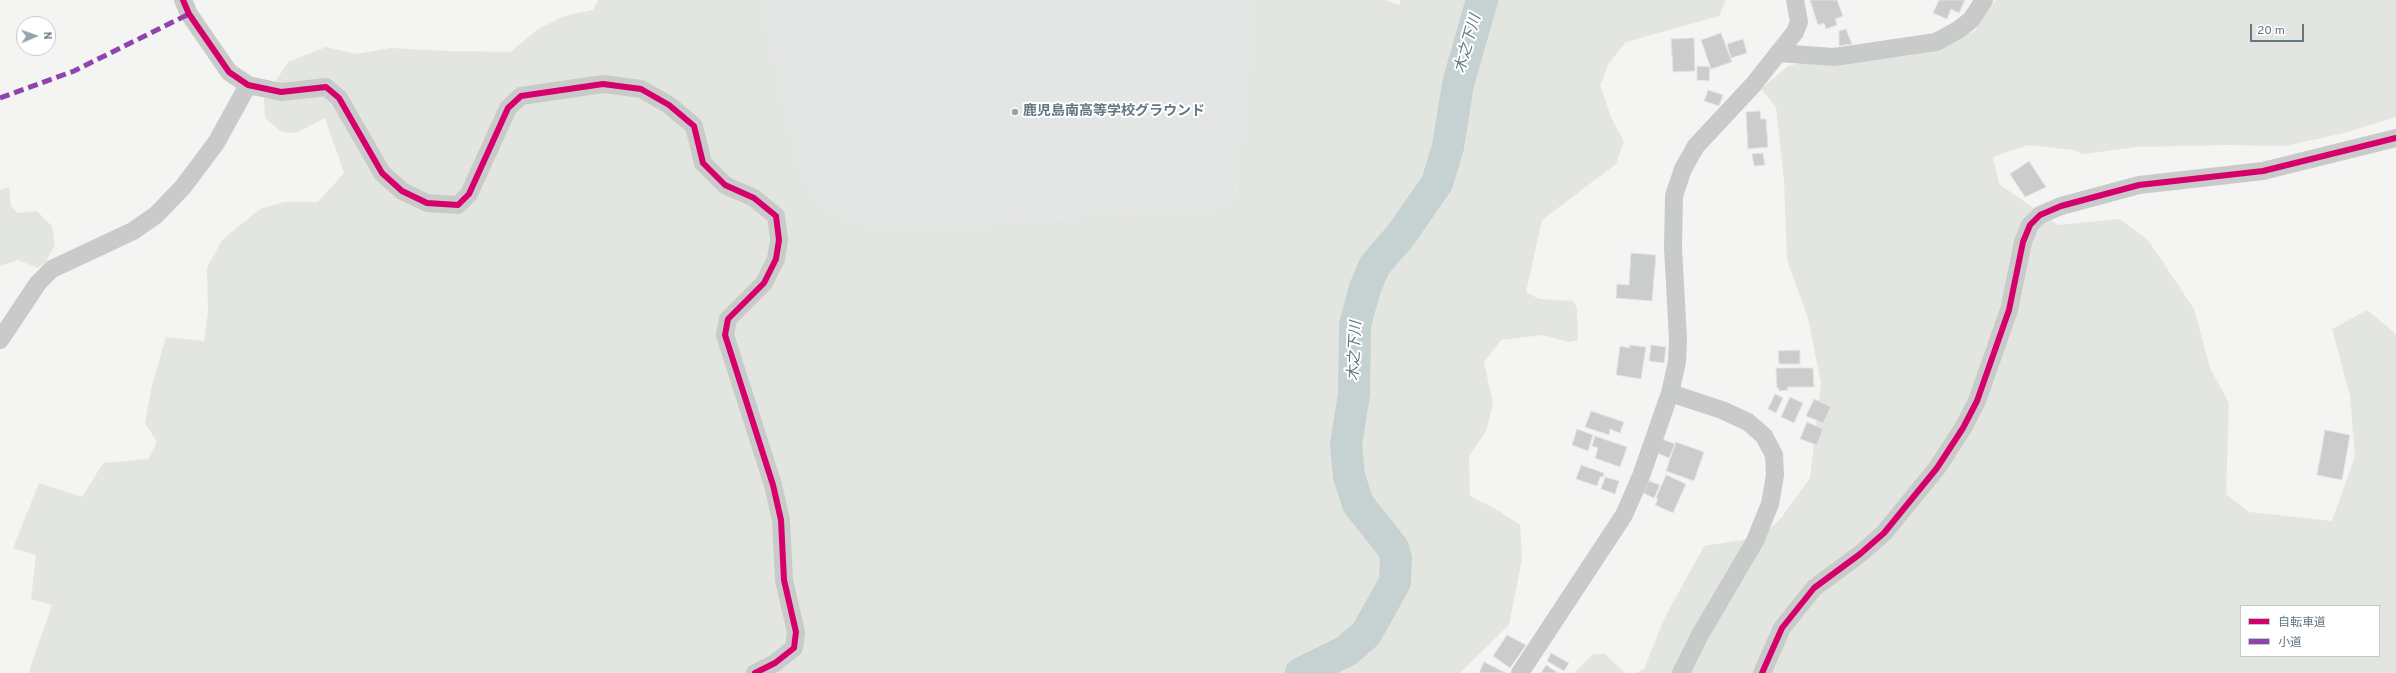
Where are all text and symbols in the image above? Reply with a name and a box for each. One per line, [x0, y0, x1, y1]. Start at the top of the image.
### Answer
water label: 木之下川 [1452, 13, 1486, 75]
north arrow [16, 16, 56, 56]
scale bar [2252, 16, 2306, 42]
text: 20 m [2257, 23, 2285, 39]
text: N [40, 31, 54, 40]
place label: 鹿児島南高等学校グラウンド [1023, 104, 1205, 120]
marker: 鹿児島南高等学校グラウンド [1010, 107, 1020, 117]
water label: 木之下川 [1345, 321, 1367, 381]
legend [2240, 605, 2380, 657]
text: 自転車道 [2278, 615, 2326, 631]
text: 小道 [2278, 635, 2302, 651]

